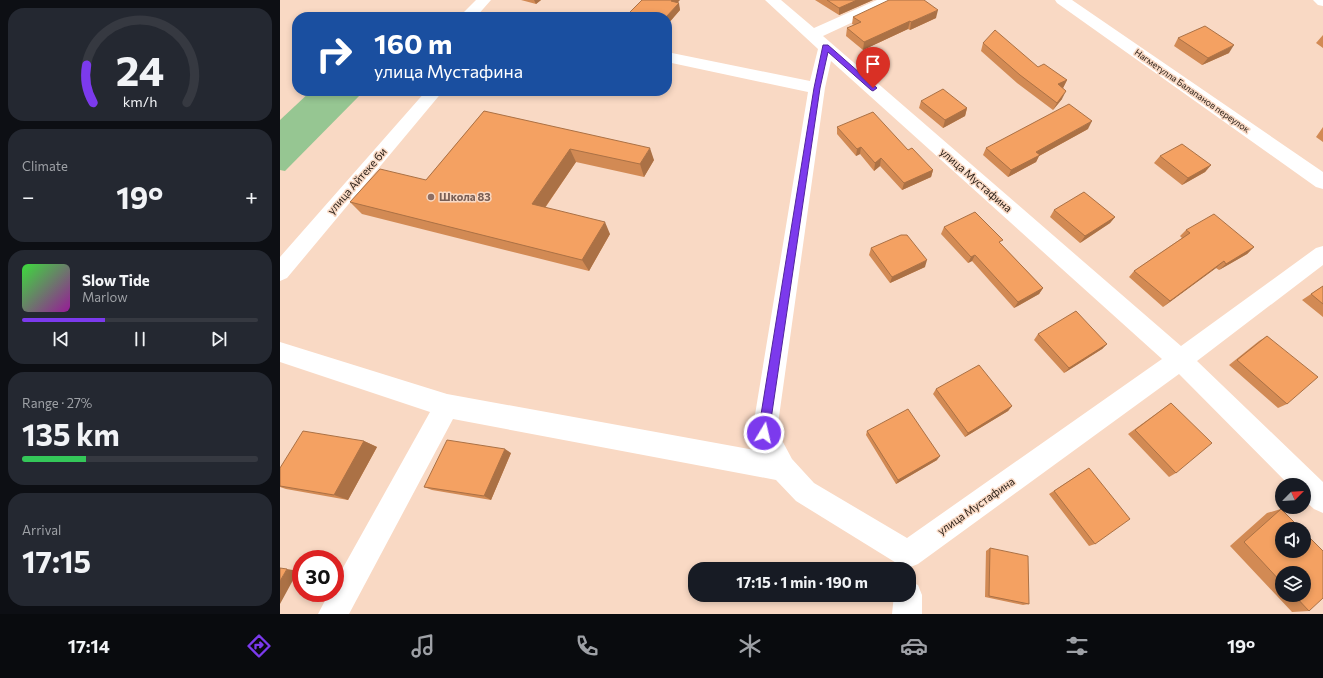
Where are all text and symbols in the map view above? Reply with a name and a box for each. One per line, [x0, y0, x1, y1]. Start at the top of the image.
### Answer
text: 160 m [374, 26, 452, 60]
icon: right [308, 28, 360, 80]
text: 24 [116, 43, 164, 94]
street label: Нагметулла Балапанов переулок [1132, 46, 1252, 135]
pin [856, 47, 890, 88]
icon: arrive [862, 53, 884, 75]
text: улица Мустафина [374, 60, 523, 82]
text: km/h [123, 91, 157, 109]
street label: улица Айтеке би [324, 145, 389, 216]
street label: улица Мустафина [938, 145, 1015, 214]
text: Climate [22, 158, 68, 174]
text: 19° [116, 178, 163, 215]
text: − [22, 183, 35, 210]
text: + [245, 183, 258, 210]
place label: Школа 83 [439, 190, 491, 203]
marker: Школа 83 [426, 192, 436, 202]
text: Slow Tide [82, 271, 150, 289]
text: Marlow [82, 289, 128, 305]
icon: previous [50, 328, 72, 350]
icon: pause [129, 328, 151, 350]
icon: next [208, 328, 230, 350]
text: Range · 27% [22, 395, 92, 411]
position arrow [743, 412, 785, 454]
text: 135 km [22, 415, 120, 452]
street label: улица Мустафина [935, 474, 1017, 537]
north arrow [1275, 478, 1311, 514]
map controls [1275, 478, 1311, 602]
text: Arrival [22, 522, 61, 538]
button: sound [1275, 522, 1311, 558]
text: 17:15 [22, 542, 91, 579]
speed limit sign: 30 [292, 550, 344, 602]
button: layers [1275, 566, 1311, 602]
text: 17:15 · 1 min · 190 m [736, 573, 868, 591]
icon: directions [245, 632, 273, 660]
icon: music [409, 632, 437, 660]
icon: phone [573, 632, 601, 660]
icon: climate [736, 632, 764, 660]
icon: car [900, 632, 928, 660]
icon: filters [1063, 632, 1091, 660]
text: 17:14 [68, 635, 110, 657]
text: 19° [1227, 635, 1255, 657]

